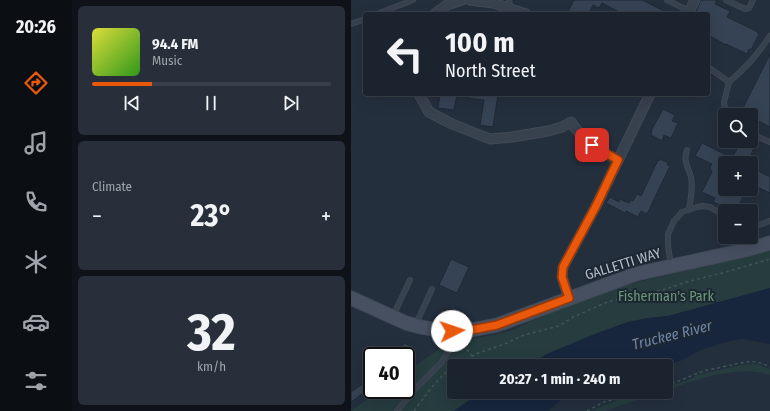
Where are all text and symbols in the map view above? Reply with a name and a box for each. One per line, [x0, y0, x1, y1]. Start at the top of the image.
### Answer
text: 20:26 [16, 16, 56, 38]
text: 100 m [445, 26, 515, 59]
icon: left [379, 28, 431, 80]
text: 94.4 FM [152, 35, 198, 53]
text: Music [152, 53, 182, 68]
text: North Street [445, 60, 536, 82]
icon: directions [22, 69, 50, 97]
icon: previous [121, 92, 143, 114]
icon: pause [200, 92, 222, 114]
icon: next [280, 92, 302, 114]
map controls [718, 108, 758, 244]
button: search [718, 108, 758, 148]
pin [575, 128, 609, 162]
icon: music [22, 129, 50, 157]
icon: arrive [581, 134, 603, 156]
button: + [718, 156, 758, 196]
text: Climate [92, 179, 132, 194]
icon: phone [22, 188, 50, 216]
text: 23° [190, 198, 233, 234]
text: − [92, 203, 102, 230]
text: + [321, 203, 331, 230]
button: − [718, 204, 758, 244]
street label: GALLETTI WAY [583, 244, 663, 284]
icon: climate [22, 248, 50, 276]
park label: Fisherman's Park [618, 288, 714, 305]
text: 32 [187, 301, 236, 364]
icon: car [22, 308, 50, 336]
position arrow [431, 310, 473, 352]
water label: Truckee River [630, 316, 715, 354]
speed limit sign: 40 [363, 347, 415, 399]
text: km/h [197, 359, 226, 374]
icon: filters [22, 367, 50, 395]
text: 20:27 · 1 min · 240 m [500, 370, 620, 388]

